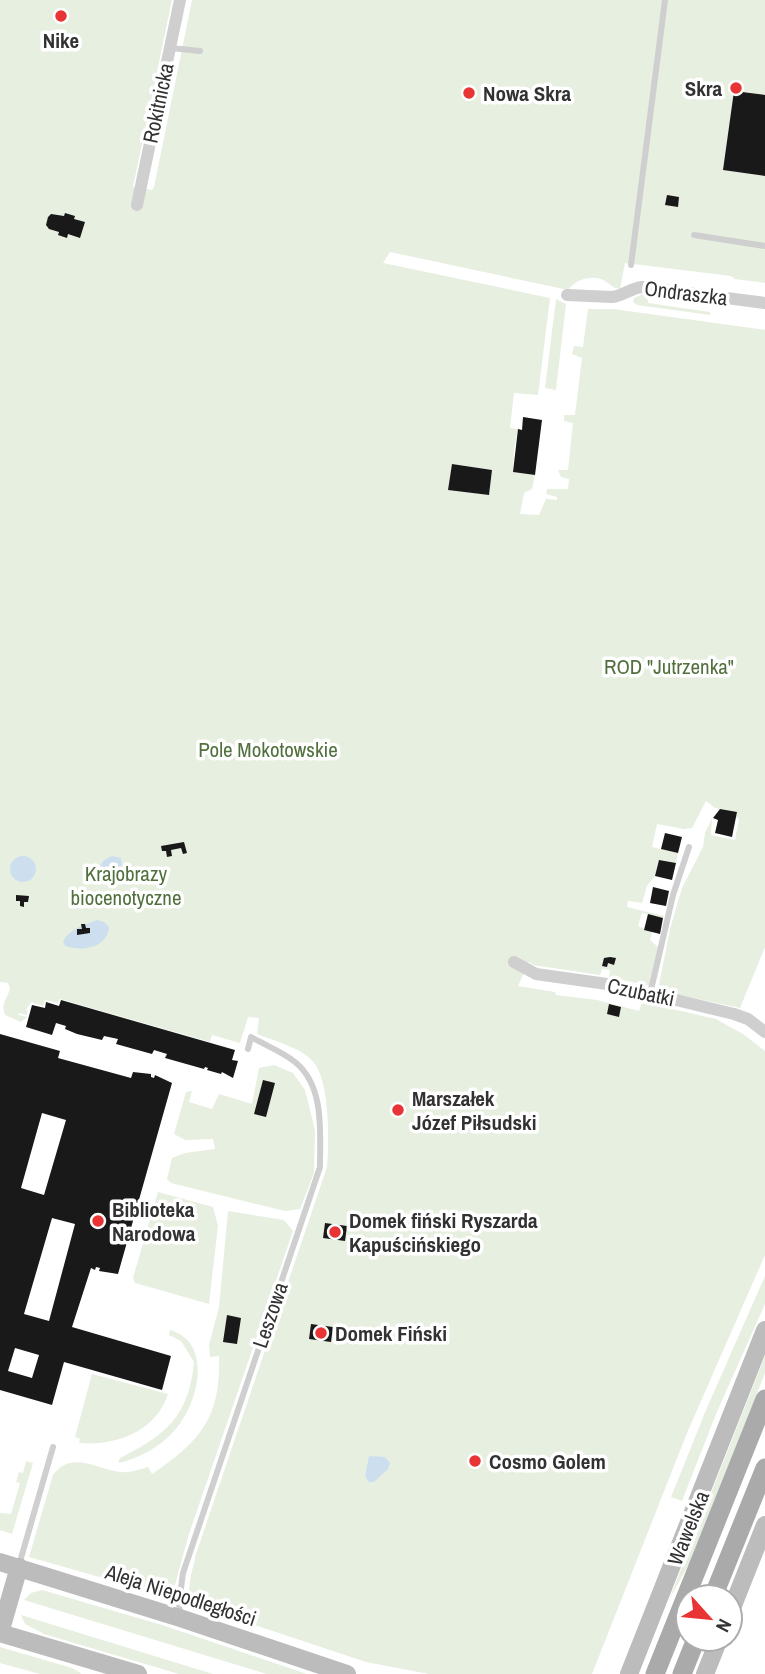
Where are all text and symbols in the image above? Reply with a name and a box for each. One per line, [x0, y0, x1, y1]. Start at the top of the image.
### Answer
marker: Nike [53, 8, 69, 24]
place label: Nike [43, 26, 79, 55]
street label: Rokitnicka [135, 60, 181, 146]
place label: Skra [685, 74, 722, 103]
place label: Nowa Skra [483, 79, 571, 108]
marker: Skra [728, 80, 744, 96]
marker: Nowa Skra [461, 85, 477, 101]
street label: Ondraszka [643, 274, 730, 313]
park label: ROD "Jutrzenka" [604, 652, 734, 681]
park label: Pole Mokotowskie [198, 735, 338, 764]
park label: Krajobrazy biocenotyczne [70, 859, 182, 912]
street label: Czubatki [605, 971, 677, 1013]
place label: Marszałek Józef Piłsudski [412, 1084, 536, 1137]
marker: Marszałek Józef Piłsudski [390, 1102, 406, 1118]
place label: Biblioteka Narodowa [112, 1195, 196, 1248]
place label: Domek fiński Ryszarda Kapuścińskiego [349, 1206, 538, 1259]
marker: Biblioteka Narodowa [90, 1213, 106, 1229]
marker: Domek fiński Ryszarda Kapuścińskiego [327, 1224, 343, 1240]
street label: Leszowa [245, 1278, 295, 1352]
place label: Domek Fiński [335, 1319, 447, 1348]
marker: Domek Fiński [313, 1325, 329, 1341]
place label: Cosmo Golem [489, 1447, 606, 1476]
marker: Cosmo Golem [467, 1453, 483, 1469]
street label: Wawelska [660, 1486, 716, 1570]
street label: Aleja Niepodległości [101, 1557, 260, 1633]
north arrow [674, 1583, 744, 1653]
text: N [710, 1615, 738, 1637]

